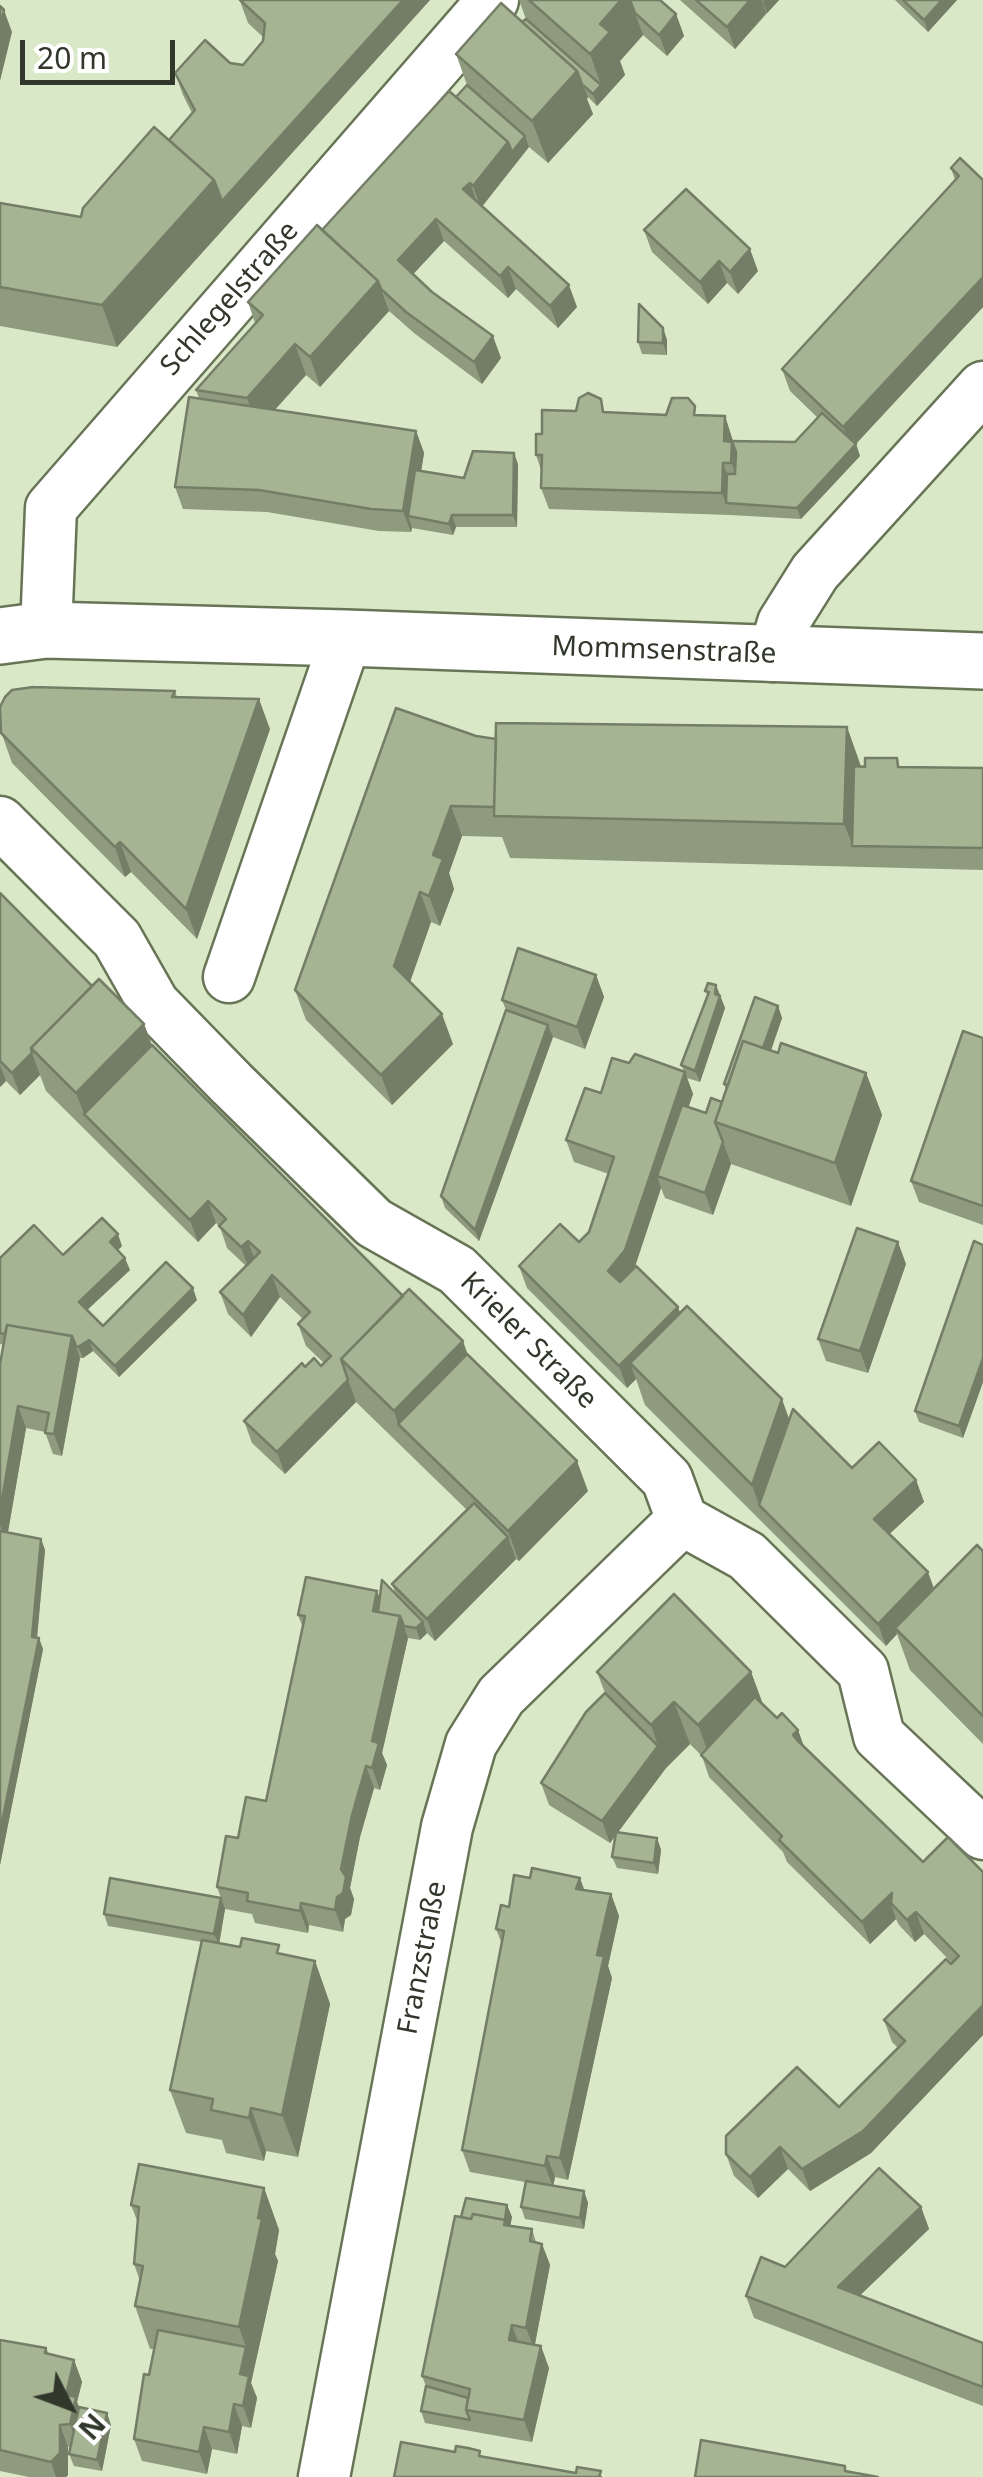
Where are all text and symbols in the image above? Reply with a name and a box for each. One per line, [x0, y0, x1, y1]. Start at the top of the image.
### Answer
scale bar [25, 20, 180, 82]
text: 20 m [37, 37, 107, 78]
street label: Schlegelstraße [154, 215, 306, 383]
street label: Mommsenstraße [551, 630, 777, 672]
street label: Krieler Straße [453, 1266, 603, 1416]
street label: Franzstraße [392, 1879, 454, 2037]
north arrow [20, 2357, 120, 2457]
text: N [71, 2406, 114, 2448]

